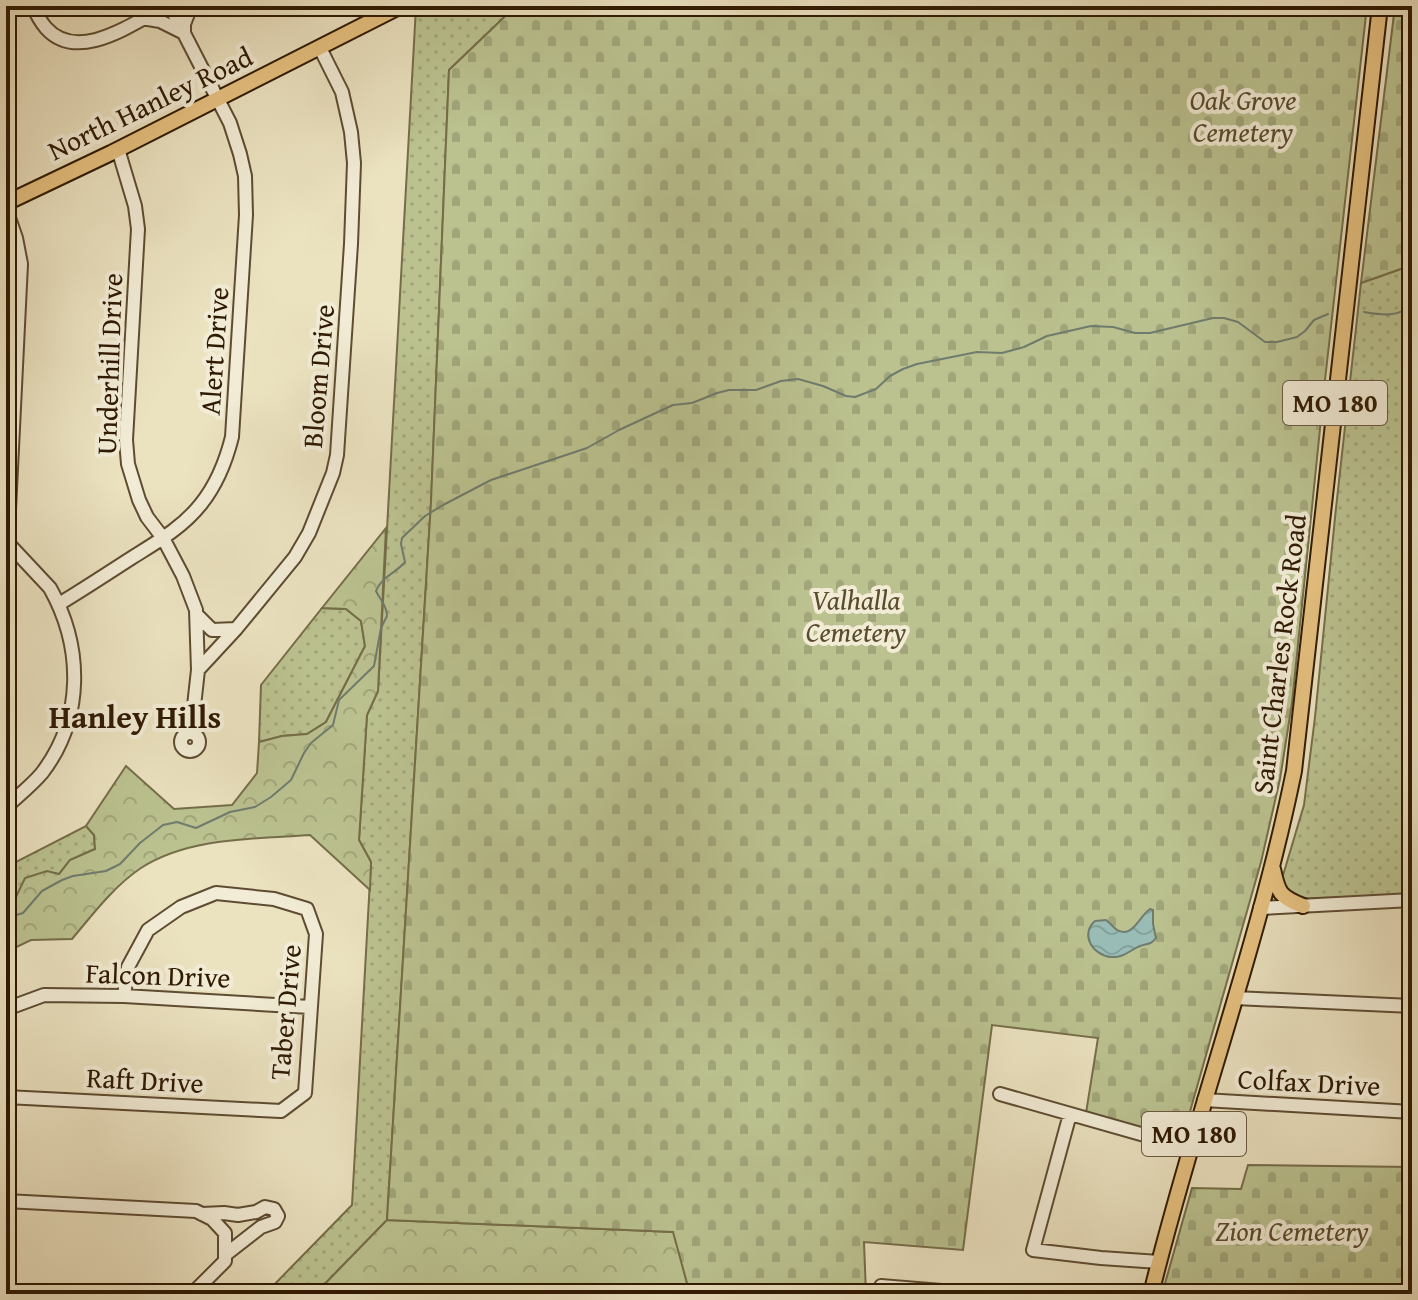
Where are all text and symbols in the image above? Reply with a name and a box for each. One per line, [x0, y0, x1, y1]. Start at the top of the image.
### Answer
street label: North Hanley Road [41, 35, 259, 170]
park label: Oak Grove Cemetery [1189, 79, 1297, 152]
street label: Underhill Drive [85, 272, 132, 456]
street label: Alert Drive [189, 285, 238, 416]
street label: Bloom Drive [291, 302, 344, 450]
road number: MO 180 [1283, 381, 1387, 425]
street label: Saint Charles Rock Road [1241, 511, 1316, 796]
park label: Valhalla Cemetery [806, 579, 906, 652]
district label: Hanley Hills [49, 693, 221, 740]
street label: Taber Drive [258, 942, 311, 1081]
street label: Falcon Drive [85, 951, 231, 998]
street label: Raft Drive [85, 1056, 205, 1103]
street label: Colfax Drive [1237, 1057, 1381, 1106]
road number: MO 180 [1142, 1112, 1246, 1156]
park label: Zion Cemetery [1215, 1210, 1369, 1251]

